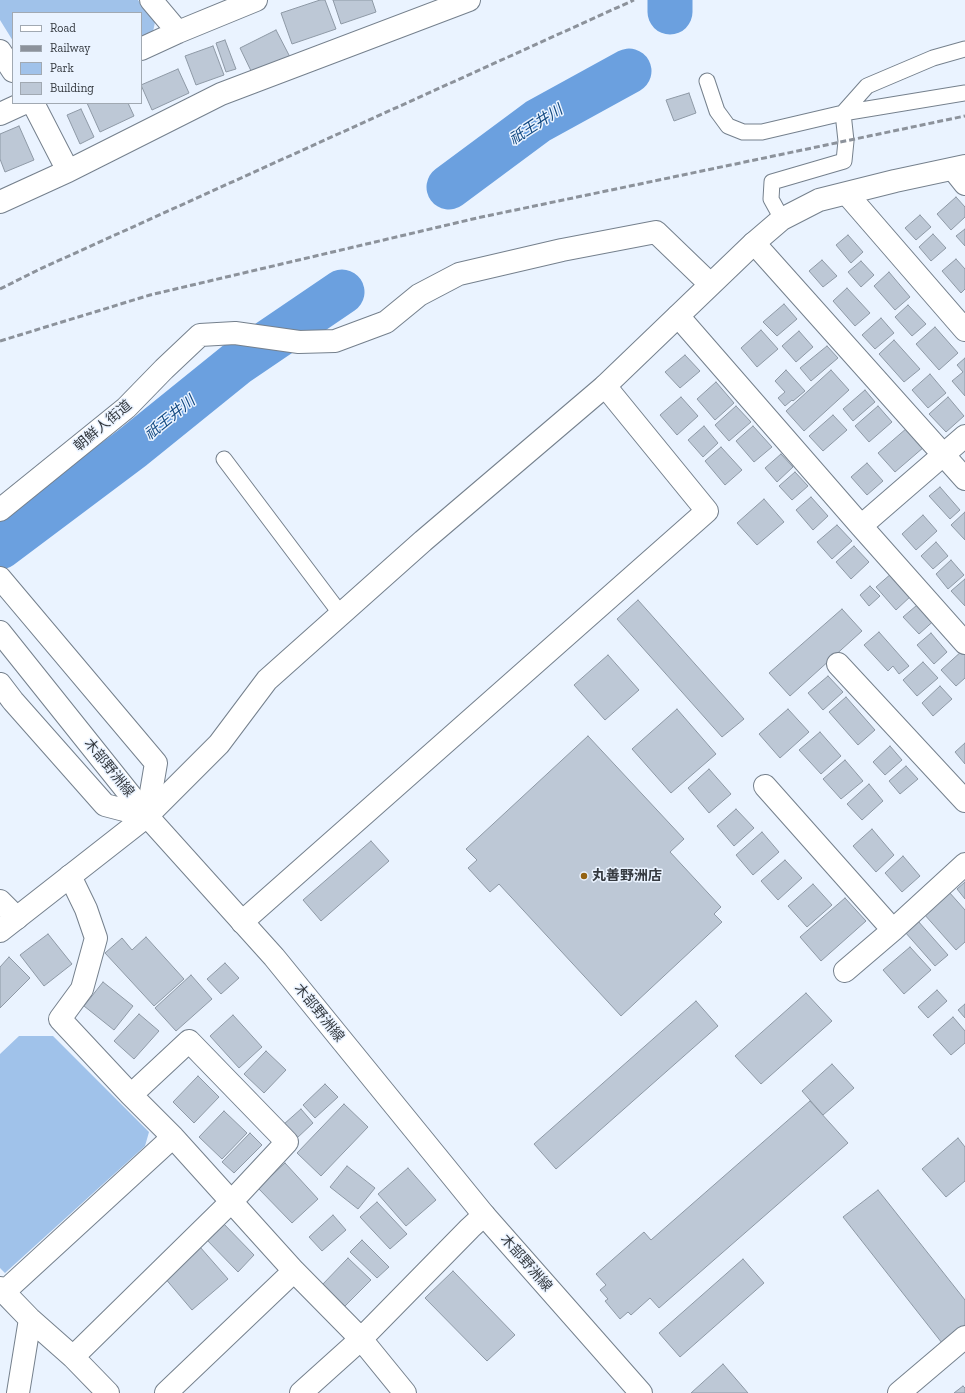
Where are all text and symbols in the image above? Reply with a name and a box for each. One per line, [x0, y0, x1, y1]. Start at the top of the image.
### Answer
legend [12, 12, 142, 104]
text: Road [50, 21, 76, 35]
text: Railway [50, 41, 91, 55]
text: Park [50, 61, 74, 75]
text: Building [50, 81, 94, 95]
water label: 祇王井川 [506, 101, 566, 149]
water label: 祇王井川 [141, 392, 199, 444]
street label: 朝鮮人街道 [71, 397, 135, 455]
street label: 木部野洲線 [80, 736, 138, 800]
place label: 丸善野洲店 [592, 868, 662, 884]
marker: 丸善野洲店 [579, 871, 589, 881]
street label: 木部野洲線 [290, 981, 348, 1045]
street label: 木部野洲線 [497, 1231, 555, 1295]

